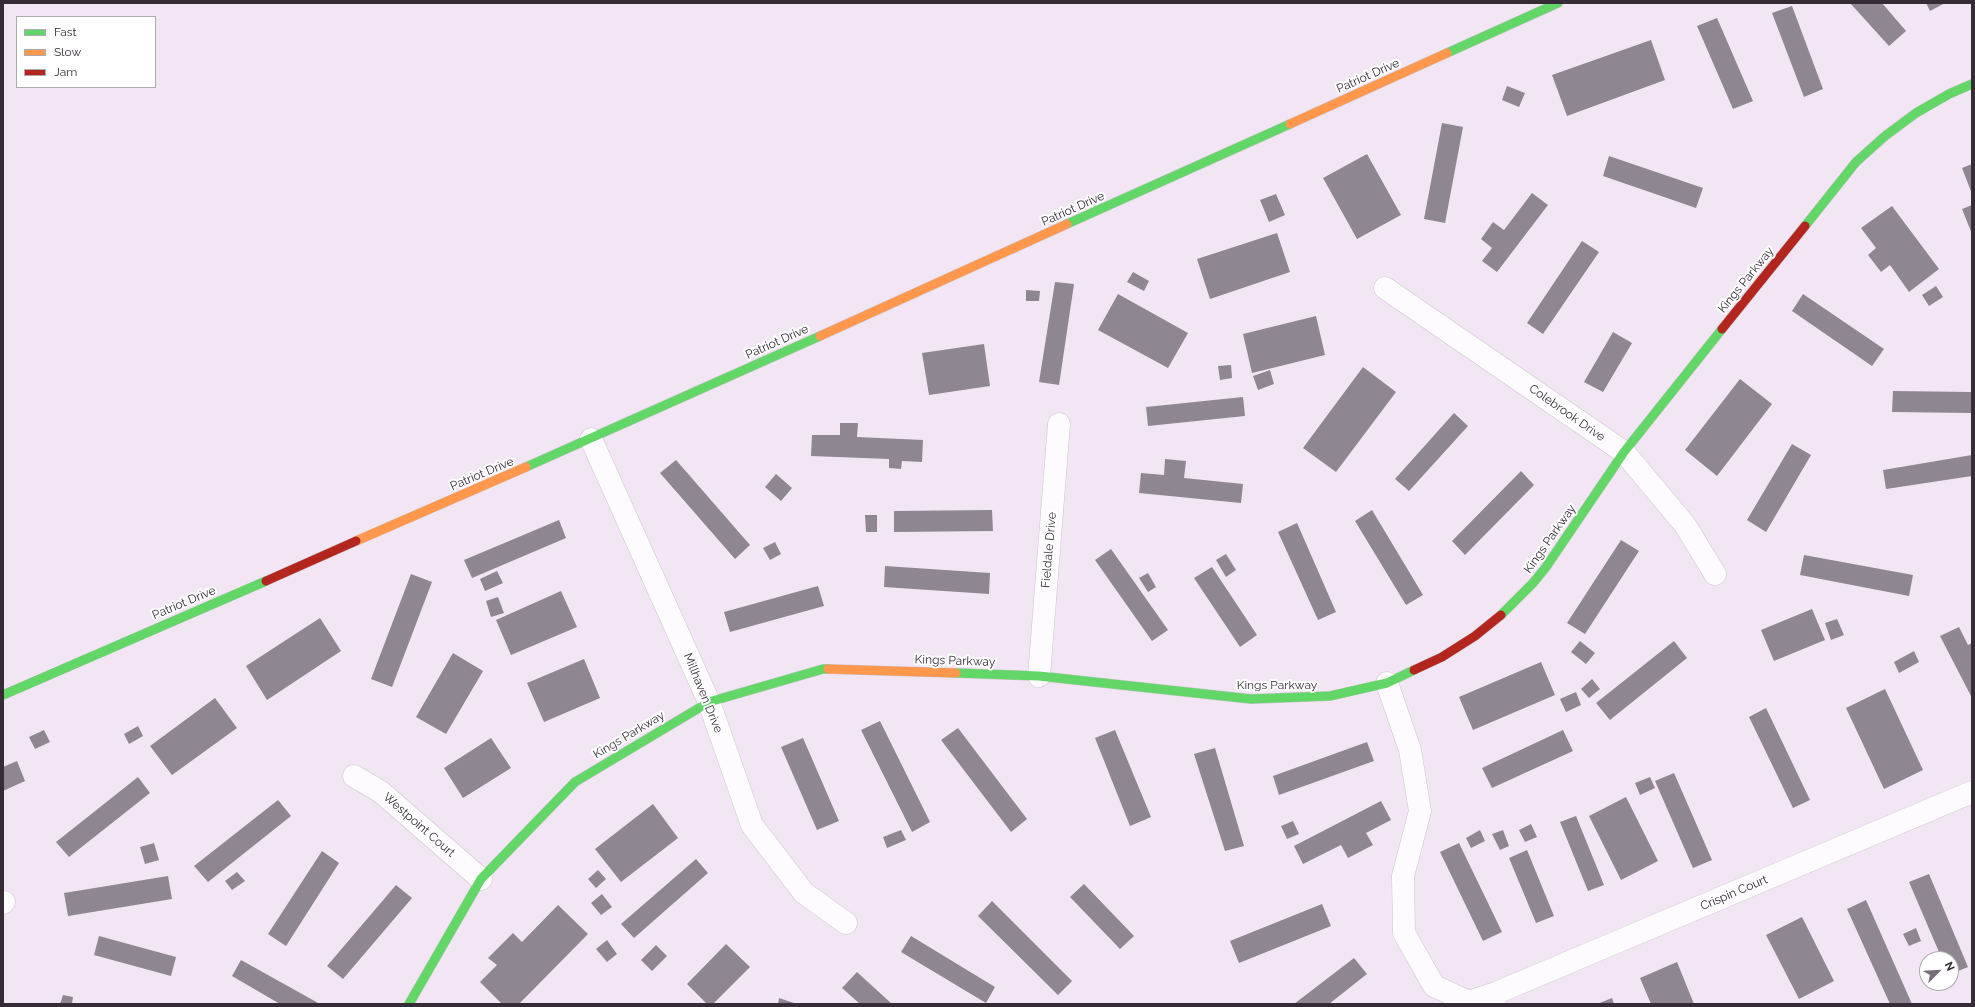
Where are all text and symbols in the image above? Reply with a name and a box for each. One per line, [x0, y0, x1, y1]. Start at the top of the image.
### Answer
legend [16, 16, 156, 88]
text: Fast [54, 25, 77, 39]
text: Slow [54, 45, 81, 59]
street label: Patriot Drive [1334, 56, 1402, 96]
text: Jam [54, 65, 77, 79]
street label: Patriot Drive [1039, 189, 1107, 229]
street label: Kings Parkway [1715, 244, 1777, 316]
street label: Patriot Drive [743, 322, 811, 362]
street label: Colebrook Drive [1526, 381, 1608, 445]
street label: Patriot Drive [448, 454, 516, 494]
street label: Kings Parkway [1521, 502, 1579, 576]
street label: Fieldale Drive [1039, 512, 1059, 588]
street label: Patriot Drive [150, 583, 218, 623]
street label: Millhaven Drive [680, 651, 726, 735]
street label: Kings Parkway [914, 652, 996, 670]
street label: Kings Parkway [1237, 678, 1317, 692]
street label: Kings Parkway [591, 708, 667, 762]
street label: Westpoint Court [380, 790, 458, 860]
street label: Crispin Court [1698, 872, 1770, 914]
north arrow [1919, 951, 1959, 991]
text: N [1942, 960, 1957, 973]

